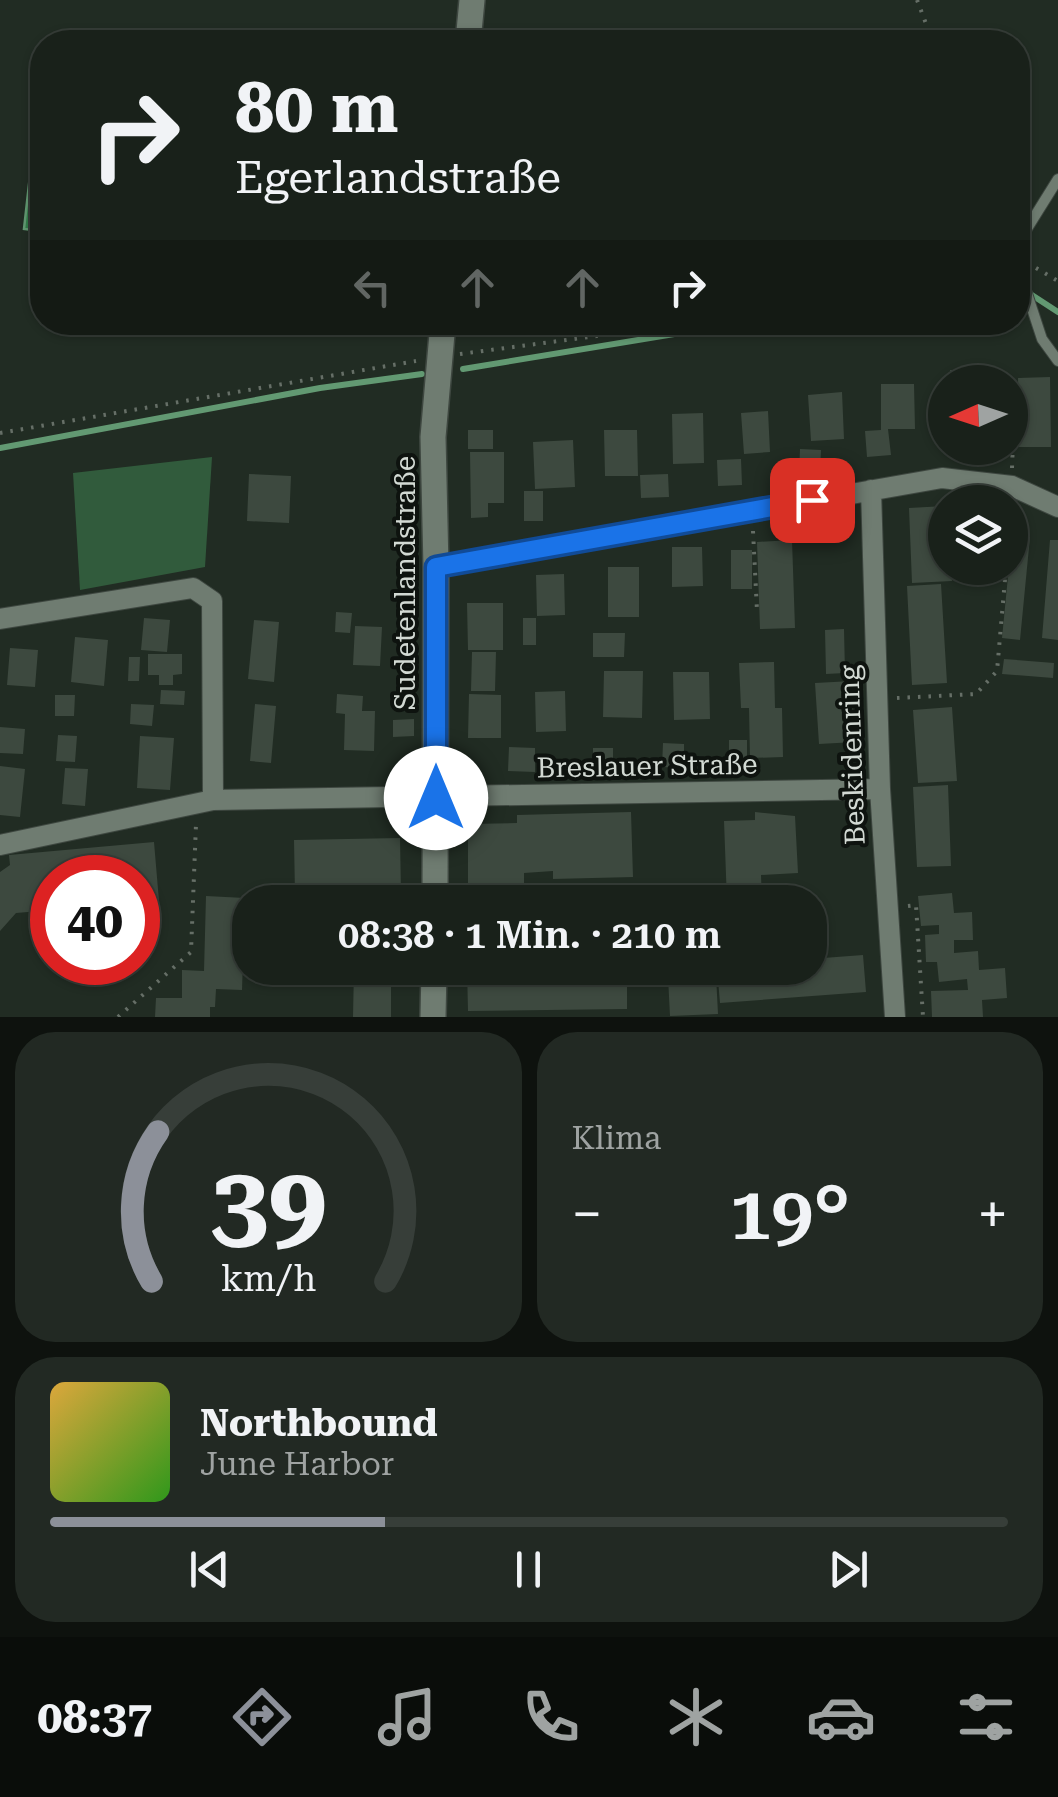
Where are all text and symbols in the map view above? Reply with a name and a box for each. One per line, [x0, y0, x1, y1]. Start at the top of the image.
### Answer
text: 80 m [235, 67, 399, 149]
icon: right [70, 70, 200, 200]
text: Egerlandstraße [235, 151, 561, 204]
icon: left [345, 260, 400, 315]
icon: ahead [450, 260, 505, 315]
icon: ahead [555, 260, 610, 315]
icon: right [660, 260, 715, 315]
north arrow [928, 365, 1028, 465]
map controls [928, 365, 1028, 585]
street label: Sudetenlandstraße [389, 456, 422, 710]
pin [770, 458, 855, 543]
icon: arrive [785, 473, 840, 528]
button: layers [928, 485, 1028, 585]
street label: Beskidenring [832, 664, 872, 846]
position arrow [384, 746, 488, 850]
street label: Breslauer Straße [536, 748, 758, 784]
speed limit sign: 40 [30, 855, 160, 985]
text: 08:38 · 1 Min. · 210 m [338, 913, 721, 957]
text: Klima [572, 1119, 661, 1157]
text: 39 [210, 1143, 326, 1264]
text: 19° [729, 1169, 850, 1257]
text: − [572, 1182, 602, 1246]
text: + [977, 1182, 1008, 1246]
text: km/h [220, 1258, 316, 1300]
text: Northbound [200, 1401, 438, 1445]
text: June Harbor [200, 1445, 394, 1483]
icon: previous [182, 1542, 237, 1597]
icon: pause [501, 1542, 556, 1597]
icon: next [821, 1542, 876, 1597]
icon: directions [227, 1682, 297, 1752]
icon: music [372, 1682, 442, 1752]
icon: phone [516, 1682, 586, 1752]
icon: climate [661, 1682, 731, 1752]
icon: car [806, 1682, 876, 1752]
icon: filters [951, 1682, 1021, 1752]
text: 08:37 [37, 1691, 152, 1744]

